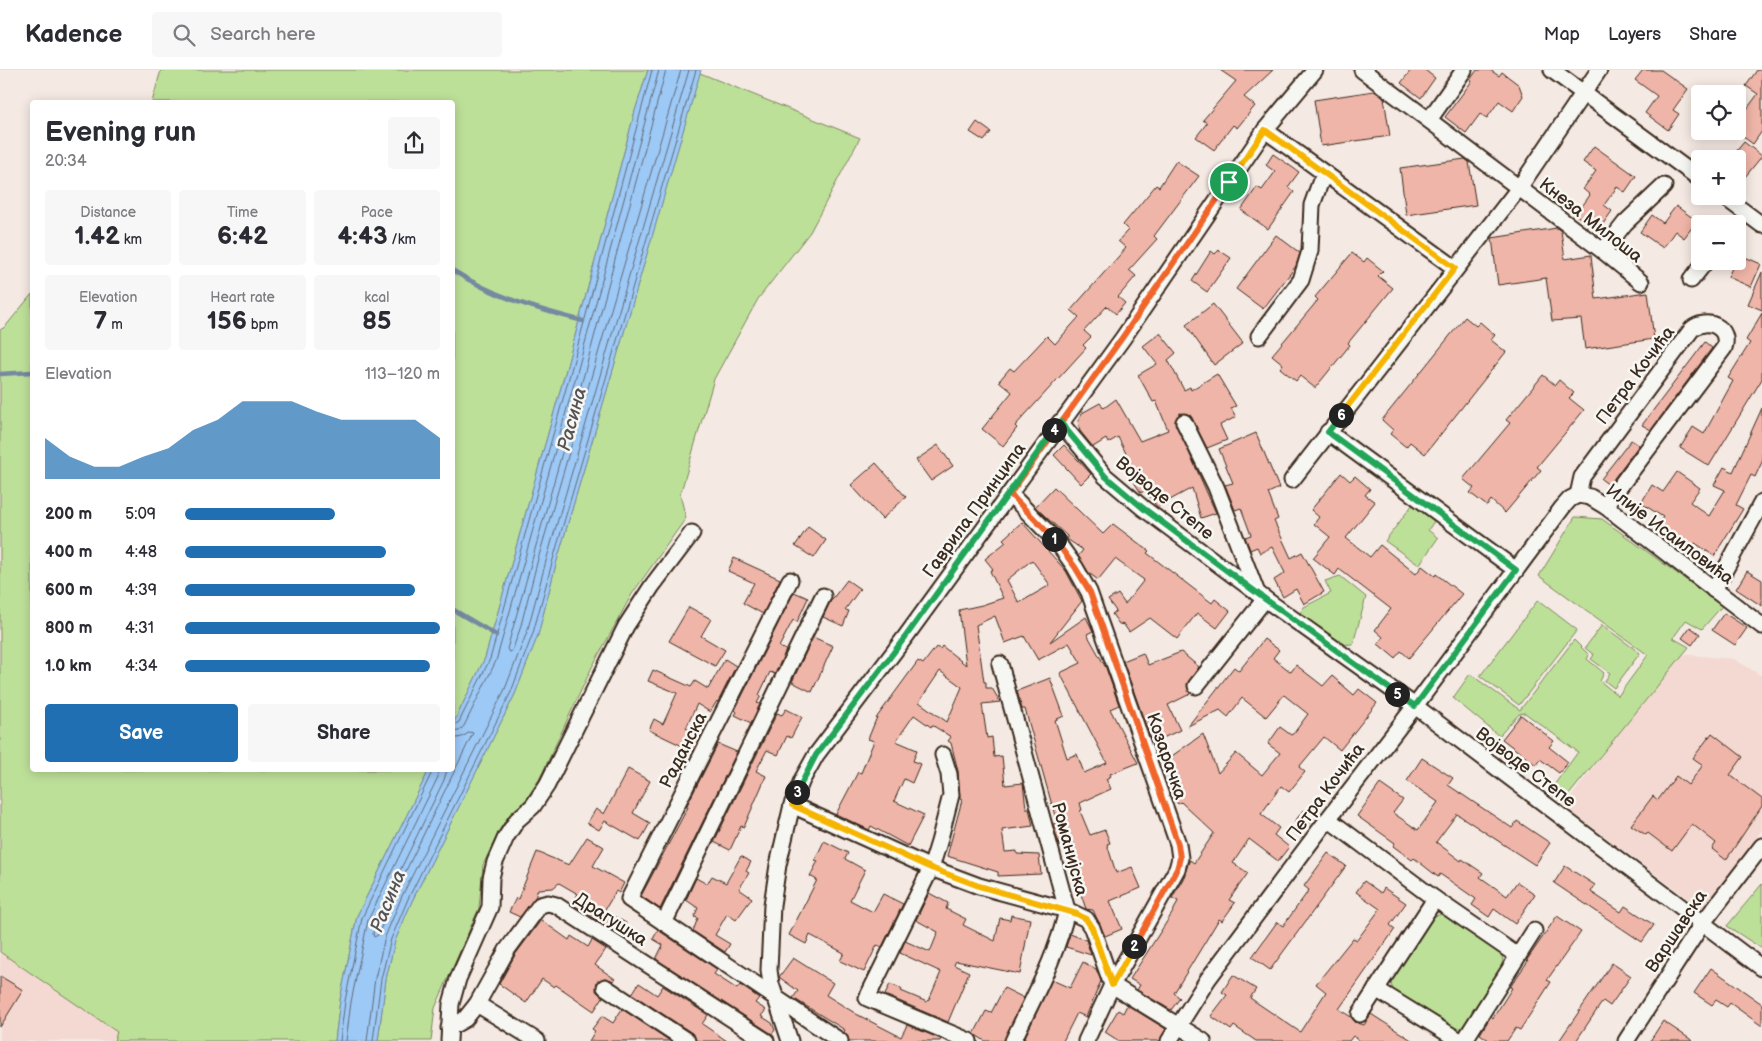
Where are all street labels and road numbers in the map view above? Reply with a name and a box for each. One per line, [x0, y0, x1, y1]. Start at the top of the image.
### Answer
street label: Кнеза Милоша [1535, 174, 1647, 267]
street label: Петра Кочића [1592, 322, 1679, 429]
street label: Гаврила Принципа [918, 439, 1031, 582]
street label: Војводе Степе [1111, 452, 1218, 544]
street label: Илије Исаиловића [1602, 480, 1738, 589]
street label: Раданска [655, 708, 712, 792]
street label: Козарачка [1142, 710, 1191, 803]
street label: Војводе Степе [1471, 723, 1580, 812]
street label: Петра Кочића [1282, 739, 1369, 846]
street label: Романијска [1047, 800, 1092, 899]
street label: Варшавска [1641, 886, 1712, 976]
street label: Драгушка [570, 888, 651, 951]

